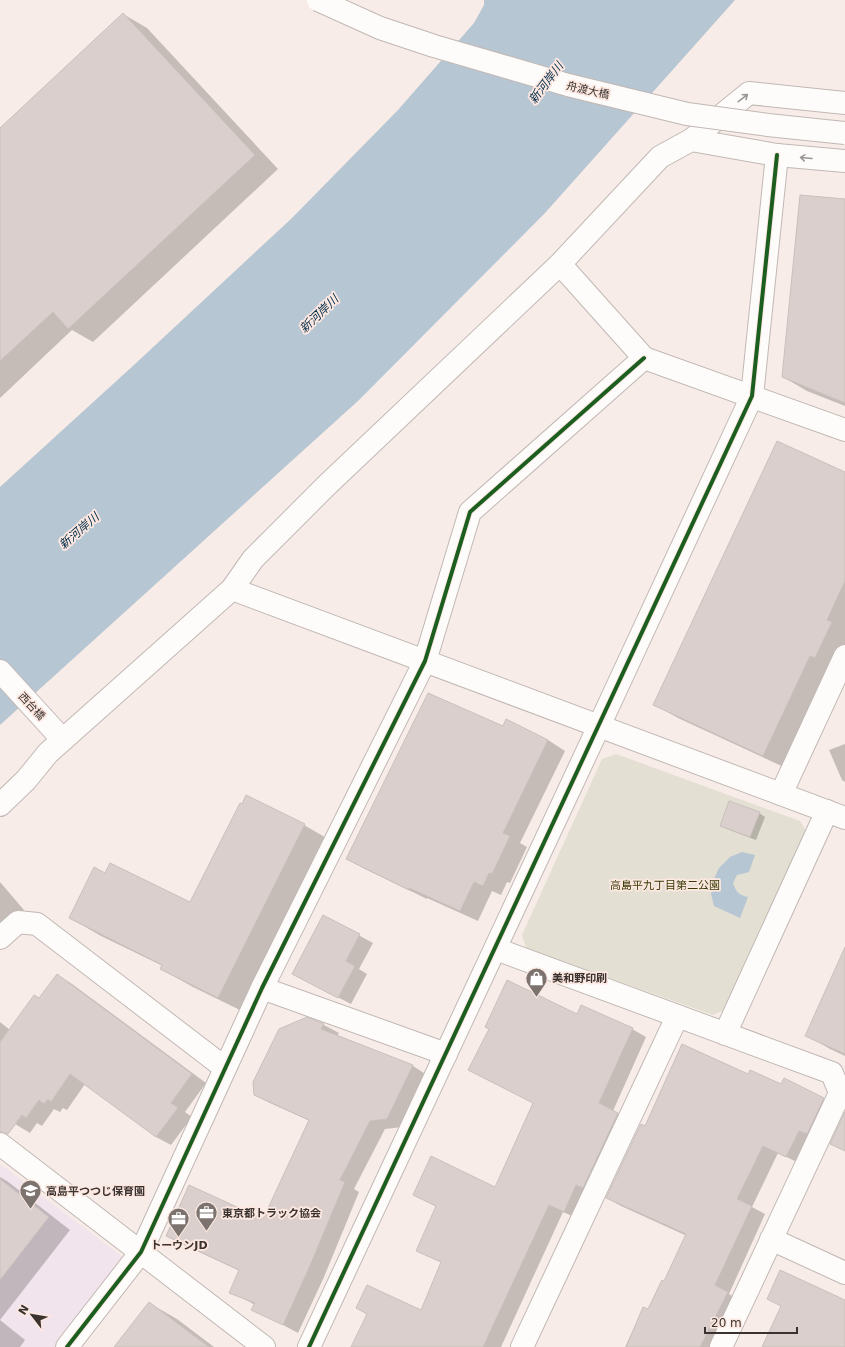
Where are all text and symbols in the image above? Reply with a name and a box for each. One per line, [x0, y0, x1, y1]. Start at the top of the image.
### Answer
water label: 新河岸川 [526, 58, 567, 106]
street label: 舟渡大橋 [565, 79, 611, 102]
one-way arrow [737, 94, 748, 102]
one-way arrow [800, 154, 813, 161]
water label: 新河岸川 [297, 291, 343, 336]
water label: 新河岸川 [56, 509, 103, 552]
street label: 西台橋 [16, 690, 48, 723]
park label: 高島平九丁目第二公園 [610, 879, 720, 892]
shop icon: 美和野印刷 [523, 965, 549, 998]
place label: 美和野印刷 [552, 972, 607, 985]
school or university icon: 高島平つつじ保育園 [18, 1178, 44, 1211]
place label: 高島平つつじ保育園 [46, 1185, 145, 1198]
office icon: 東京都トラック協会 [194, 1200, 220, 1233]
office icon: トーウンJD [166, 1206, 192, 1239]
place label: 東京都トラック協会 [222, 1207, 321, 1220]
place label: トーウンJD [150, 1239, 208, 1252]
north arrow [12, 1295, 52, 1335]
text: N [16, 1303, 32, 1317]
scale bar [705, 1309, 797, 1335]
text: 20 m [711, 1316, 742, 1330]

